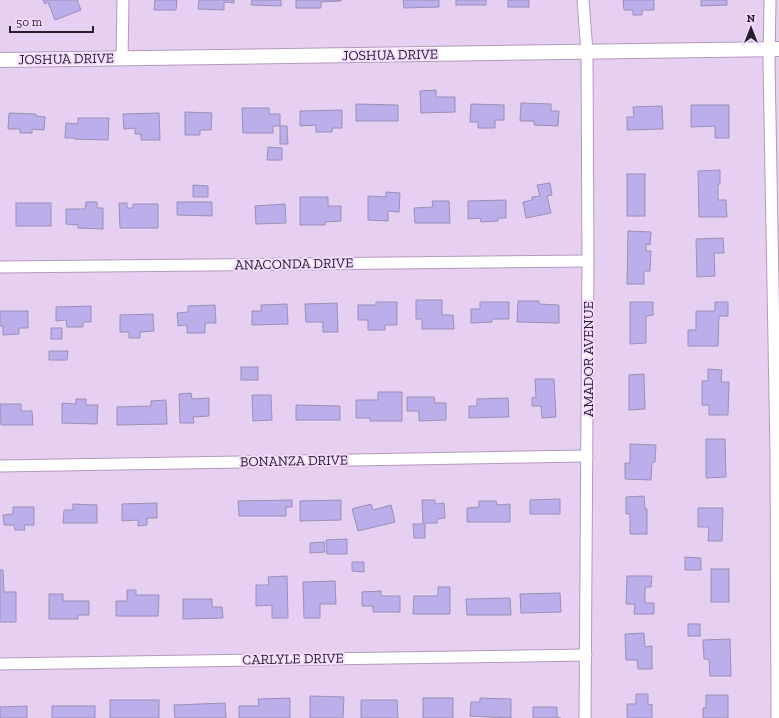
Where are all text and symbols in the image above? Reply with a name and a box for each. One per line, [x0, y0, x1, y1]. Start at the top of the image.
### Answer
scale bar [10, 8, 93, 34]
north arrow [731, 8, 771, 48]
text: N [747, 12, 756, 25]
text: 50 m [16, 15, 43, 29]
street label: JOSHUA DRIVE [342, 46, 438, 64]
street label: JOSHUA DRIVE [18, 50, 114, 68]
street label: ANACONDA DRIVE [235, 254, 353, 274]
street label: AMADOR AVENUE [580, 301, 597, 417]
street label: BONANZA DRIVE [240, 452, 348, 470]
street label: CARLYLE DRIVE [242, 650, 344, 668]

